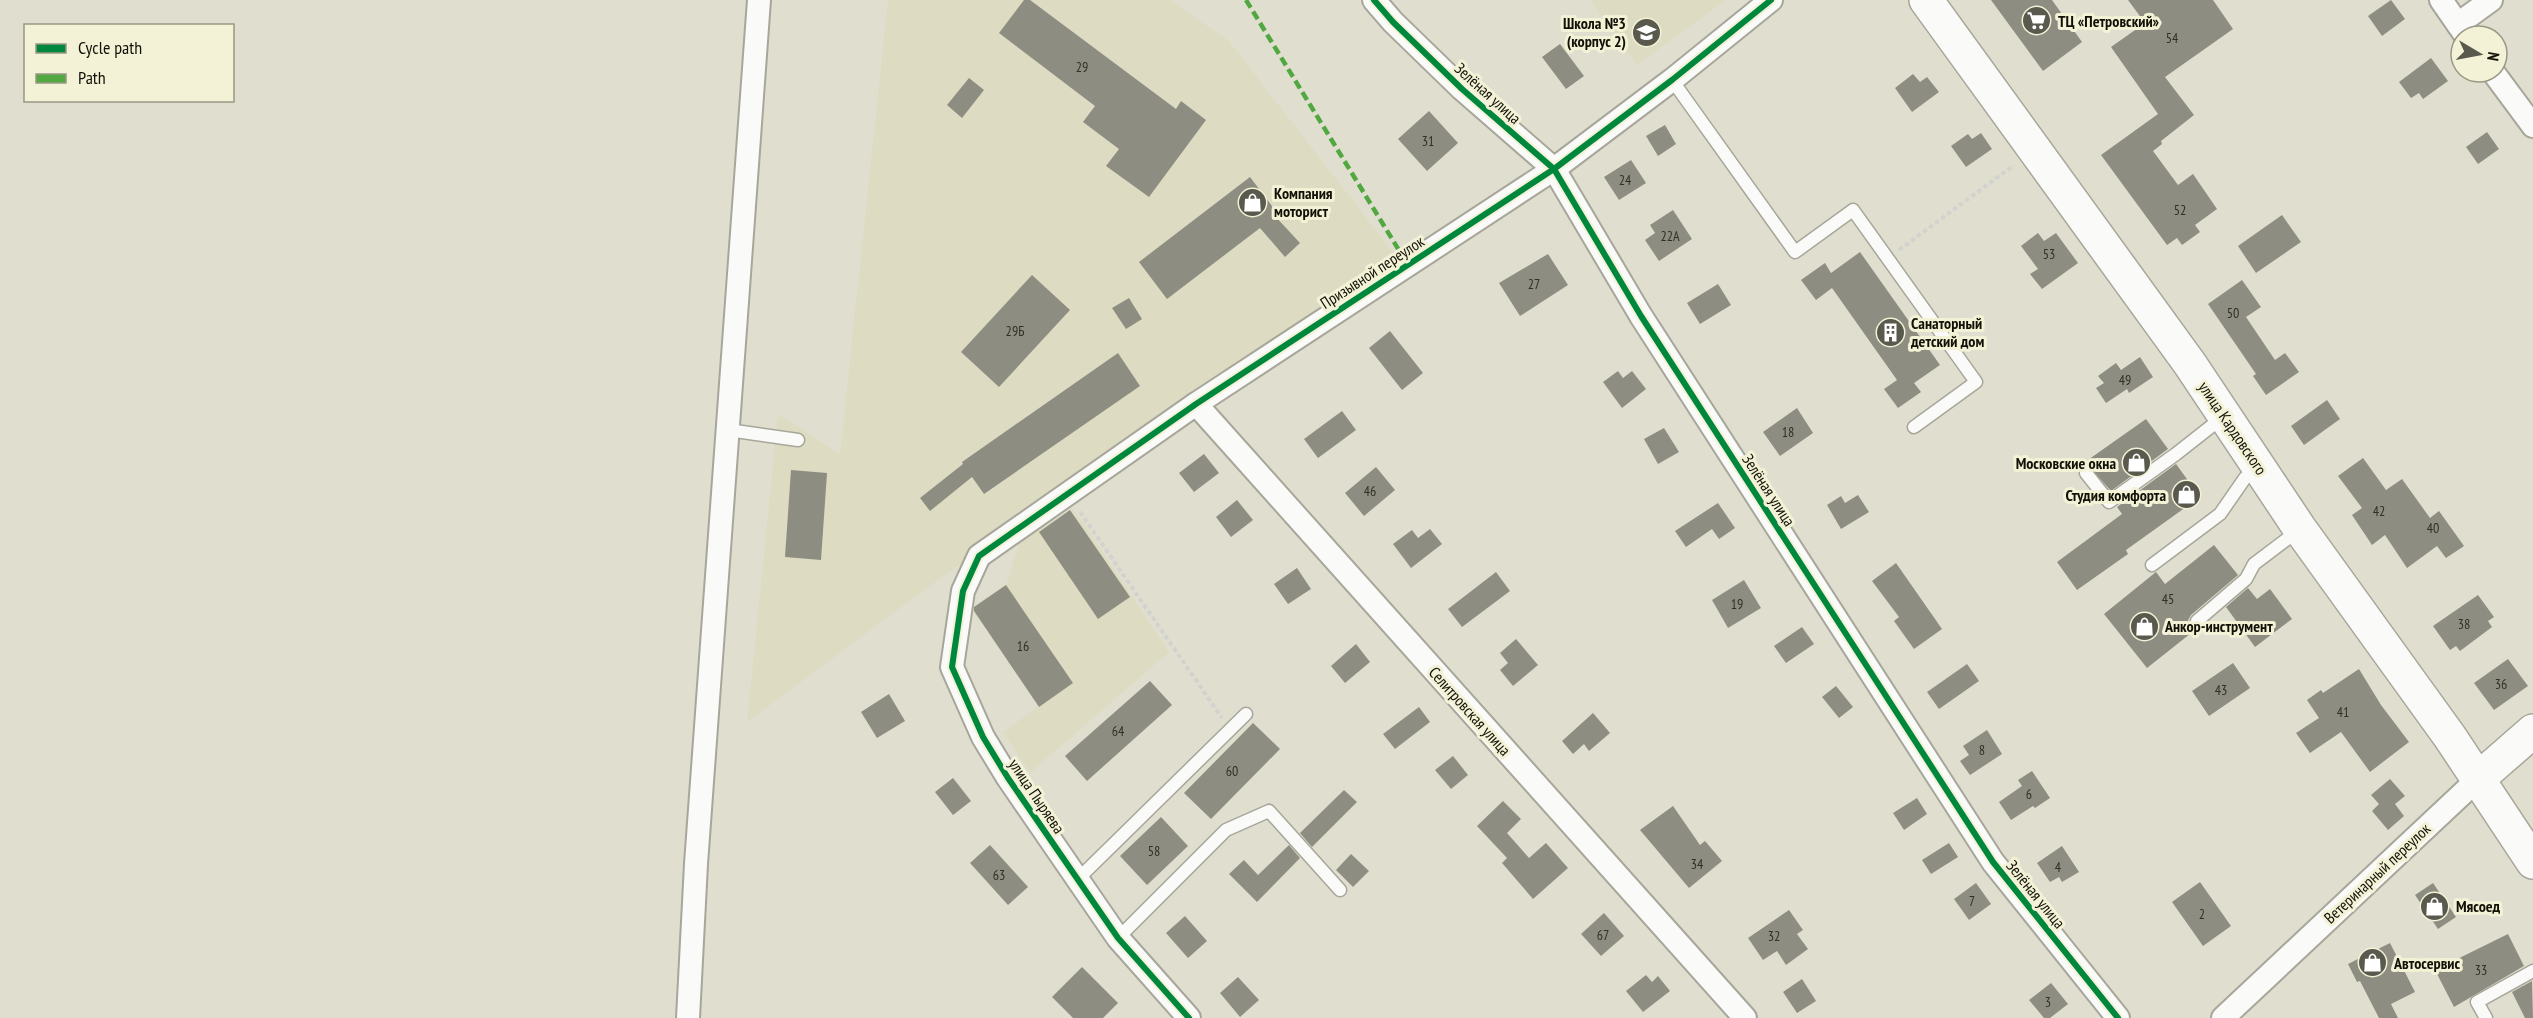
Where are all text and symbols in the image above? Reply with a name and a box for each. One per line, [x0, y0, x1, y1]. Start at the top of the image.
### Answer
supermarket icon: ТЦ «Петровский» [2021, 5, 2053, 37]
place label: ТЦ «Петровский» [2058, 11, 2160, 31]
place label: Школа №3 (корпус 2) [1563, 13, 1626, 51]
school or university icon: Школа №3 (корпус 2) [1631, 16, 1663, 48]
legend [24, 24, 234, 102]
north arrow [2449, 24, 2509, 84]
house number: 54 [2166, 29, 2179, 47]
text: Cycle path [78, 36, 142, 59]
text: N [2483, 51, 2504, 63]
house number: 29 [1076, 58, 1088, 76]
street label: Зелёная улица [1451, 58, 1525, 128]
text: Path [78, 66, 106, 89]
house number: 31 [1422, 132, 1434, 150]
house number: 24 [1619, 171, 1632, 189]
place label: Компания моторист [1274, 183, 1333, 221]
shop icon: Компания моторист [1237, 186, 1269, 218]
house number: 52 [2174, 201, 2186, 219]
house number: 22А [1660, 227, 1680, 245]
street label: Призывной переулок [1316, 231, 1428, 313]
house number: 53 [2043, 245, 2055, 263]
house number: 27 [1528, 275, 1540, 293]
house number: 50 [2227, 304, 2239, 322]
place label: Санаторный детский дом [1910, 313, 1984, 351]
building icon: Санаторный детский дом [1874, 316, 1906, 348]
house number: 29Б [1006, 322, 1024, 340]
house number: 49 [2119, 371, 2131, 389]
street label: улица Кардовского [2195, 378, 2272, 478]
house number: 18 [1782, 423, 1794, 441]
shop icon: Московские окна [2121, 447, 2153, 479]
street label: Зелёная улица [1738, 450, 1800, 530]
place label: Московские окна [2016, 453, 2116, 473]
shop icon: Студия комфорта [2171, 479, 2203, 511]
house number: 46 [1364, 482, 1376, 500]
place label: Студия комфорта [2065, 485, 2166, 505]
house number: 42 [2373, 502, 2385, 520]
house number: 40 [2427, 519, 2439, 537]
house number: 45 [2162, 590, 2174, 608]
house number: 19 [1731, 595, 1743, 613]
shop icon: Анкор-инструмент [2128, 610, 2160, 642]
house number: 38 [2458, 615, 2470, 633]
place label: Анкор-инструмент [2164, 616, 2273, 636]
house number: 16 [1017, 637, 1029, 655]
street label: Селитровская улица [1425, 662, 1515, 760]
house number: 36 [2495, 675, 2507, 693]
house number: 43 [2215, 681, 2227, 699]
house number: 41 [2337, 703, 2349, 721]
house number: 64 [1112, 722, 1125, 740]
house number: 8 [1979, 741, 1985, 759]
street label: улица Пыряева [1005, 755, 1069, 837]
house number: 60 [1226, 762, 1238, 780]
house number: 6 [2026, 785, 2032, 803]
street label: Ветеринарный переулок [2320, 818, 2435, 927]
house number: 58 [1148, 842, 1160, 860]
house number: 34 [1691, 855, 1704, 873]
street label: Зелёная улица [2002, 856, 2070, 932]
house number: 4 [2055, 858, 2062, 876]
house number: 63 [993, 866, 1005, 884]
shop icon: Мясоед [2419, 890, 2451, 922]
house number: 7 [1969, 892, 1975, 910]
place label: Мясоед [2456, 896, 2501, 916]
house number: 2 [2199, 905, 2205, 923]
house number: 67 [1597, 926, 1609, 944]
house number: 32 [1768, 927, 1780, 945]
shop icon: Автосервис [2357, 947, 2389, 979]
place label: Автосервис [2393, 953, 2461, 973]
house number: 33 [2475, 961, 2487, 979]
house number: 3 [2045, 993, 2051, 1011]

